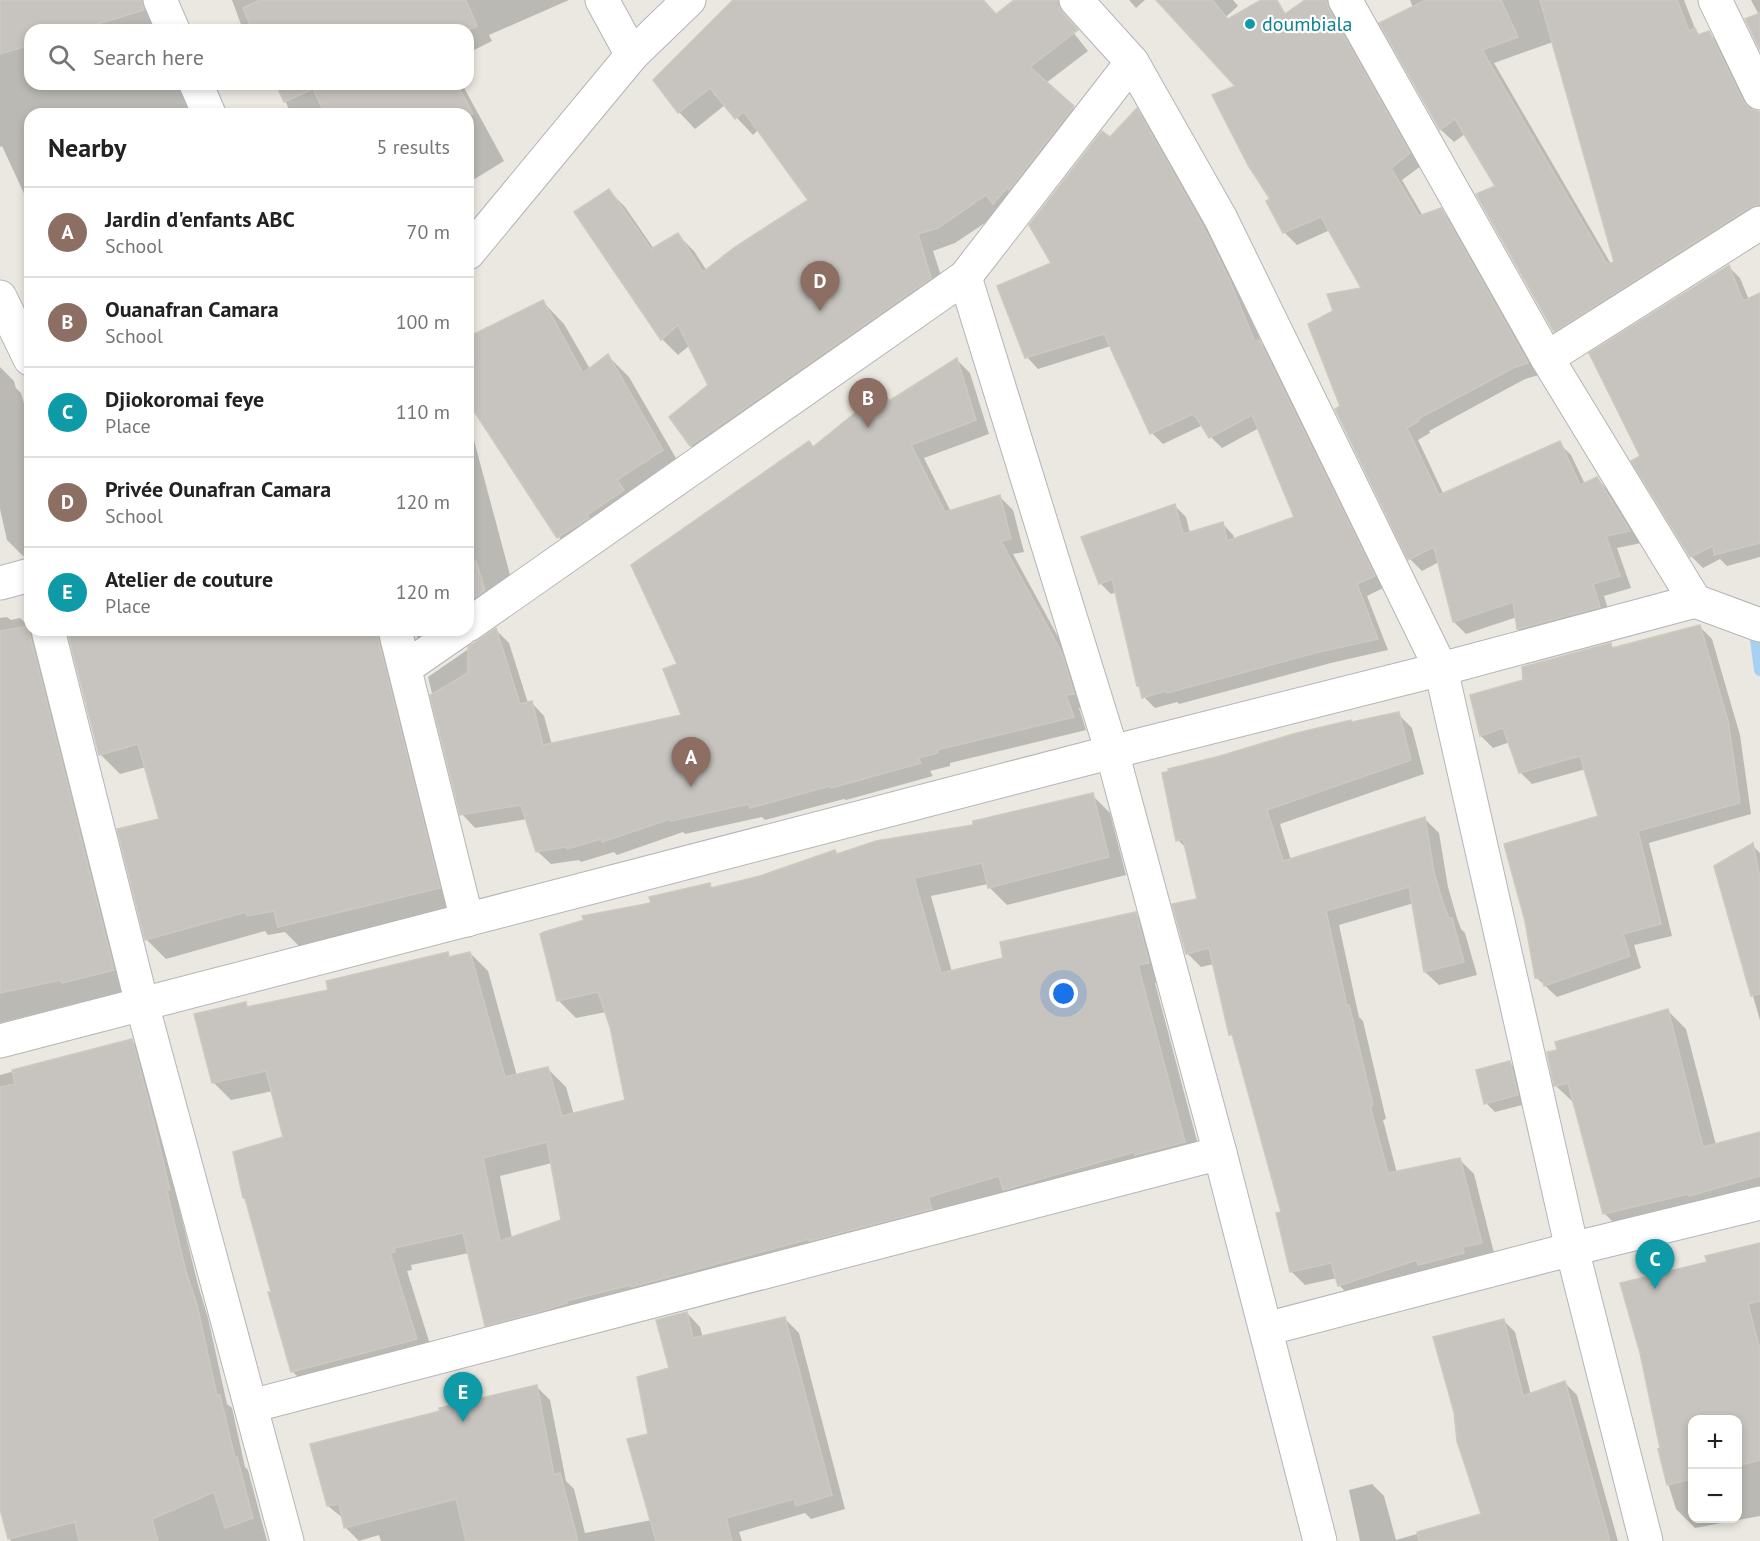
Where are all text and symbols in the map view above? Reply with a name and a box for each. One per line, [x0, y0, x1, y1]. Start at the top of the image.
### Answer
place label: doumbiala [1262, 11, 1352, 37]
marker: doumbiala [1243, 17, 1257, 31]
search box [24, 24, 474, 90]
icon: search [45, 41, 78, 74]
text: Search here [93, 43, 204, 71]
text: Nearby [48, 131, 126, 164]
text: 5 results [377, 134, 450, 160]
text: Jardin d'enfants ABC [105, 205, 295, 233]
text: A [61, 219, 74, 245]
text: 70 m [407, 219, 450, 245]
text: School [105, 233, 163, 259]
pin: D [800, 262, 840, 311]
text: Ouanafran Camara [105, 295, 279, 323]
text: B [62, 309, 73, 335]
text: 100 m [396, 309, 450, 335]
text: School [105, 323, 163, 349]
pin: B [848, 378, 888, 428]
text: Djiokoromai feye [105, 385, 264, 413]
text: C [62, 399, 73, 425]
text: 110 m [396, 399, 450, 425]
text: Place [105, 413, 151, 439]
text: Privée Ounafran Camara [105, 475, 331, 503]
text: D [61, 489, 74, 515]
text: 120 m [396, 489, 450, 515]
text: School [105, 503, 163, 529]
text: Atelier de couture [105, 565, 273, 593]
text: E [62, 579, 73, 605]
text: 120 m [396, 579, 450, 605]
text: Place [105, 593, 151, 619]
pin: A [672, 738, 710, 787]
your location [1049, 979, 1078, 1008]
pin: C [1636, 1240, 1674, 1289]
pin: E [444, 1372, 482, 1422]
map controls [1688, 1415, 1742, 1523]
button: + [1688, 1415, 1742, 1469]
button: − [1688, 1469, 1742, 1523]

